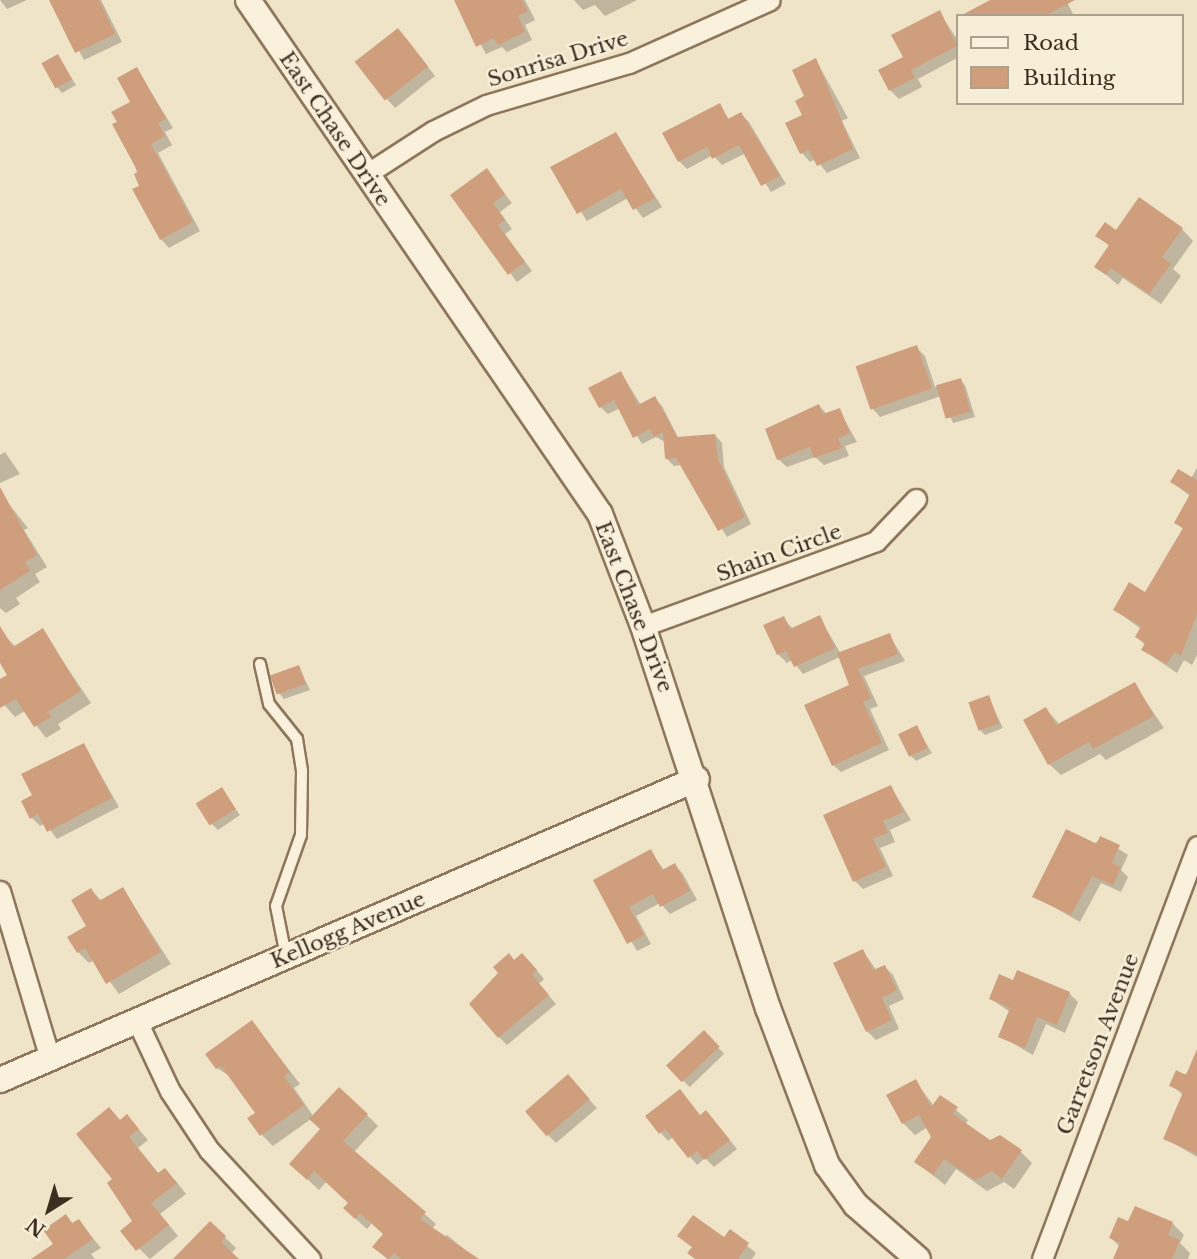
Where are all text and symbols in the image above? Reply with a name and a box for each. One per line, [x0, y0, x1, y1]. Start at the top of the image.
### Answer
legend [956, 14, 1183, 105]
street label: Sonrisa Drive [484, 26, 632, 92]
text: Road [1023, 30, 1079, 56]
street label: East Chase Drive [274, 47, 396, 211]
text: Building [1023, 65, 1115, 91]
street label: East Chase Drive [590, 518, 678, 696]
street label: Shain Circle [713, 519, 845, 587]
street label: Kellogg Avenue [266, 886, 430, 974]
street label: Garretson Avenue [1052, 949, 1144, 1139]
north arrow [14, 1175, 84, 1245]
text: N [22, 1213, 50, 1242]

